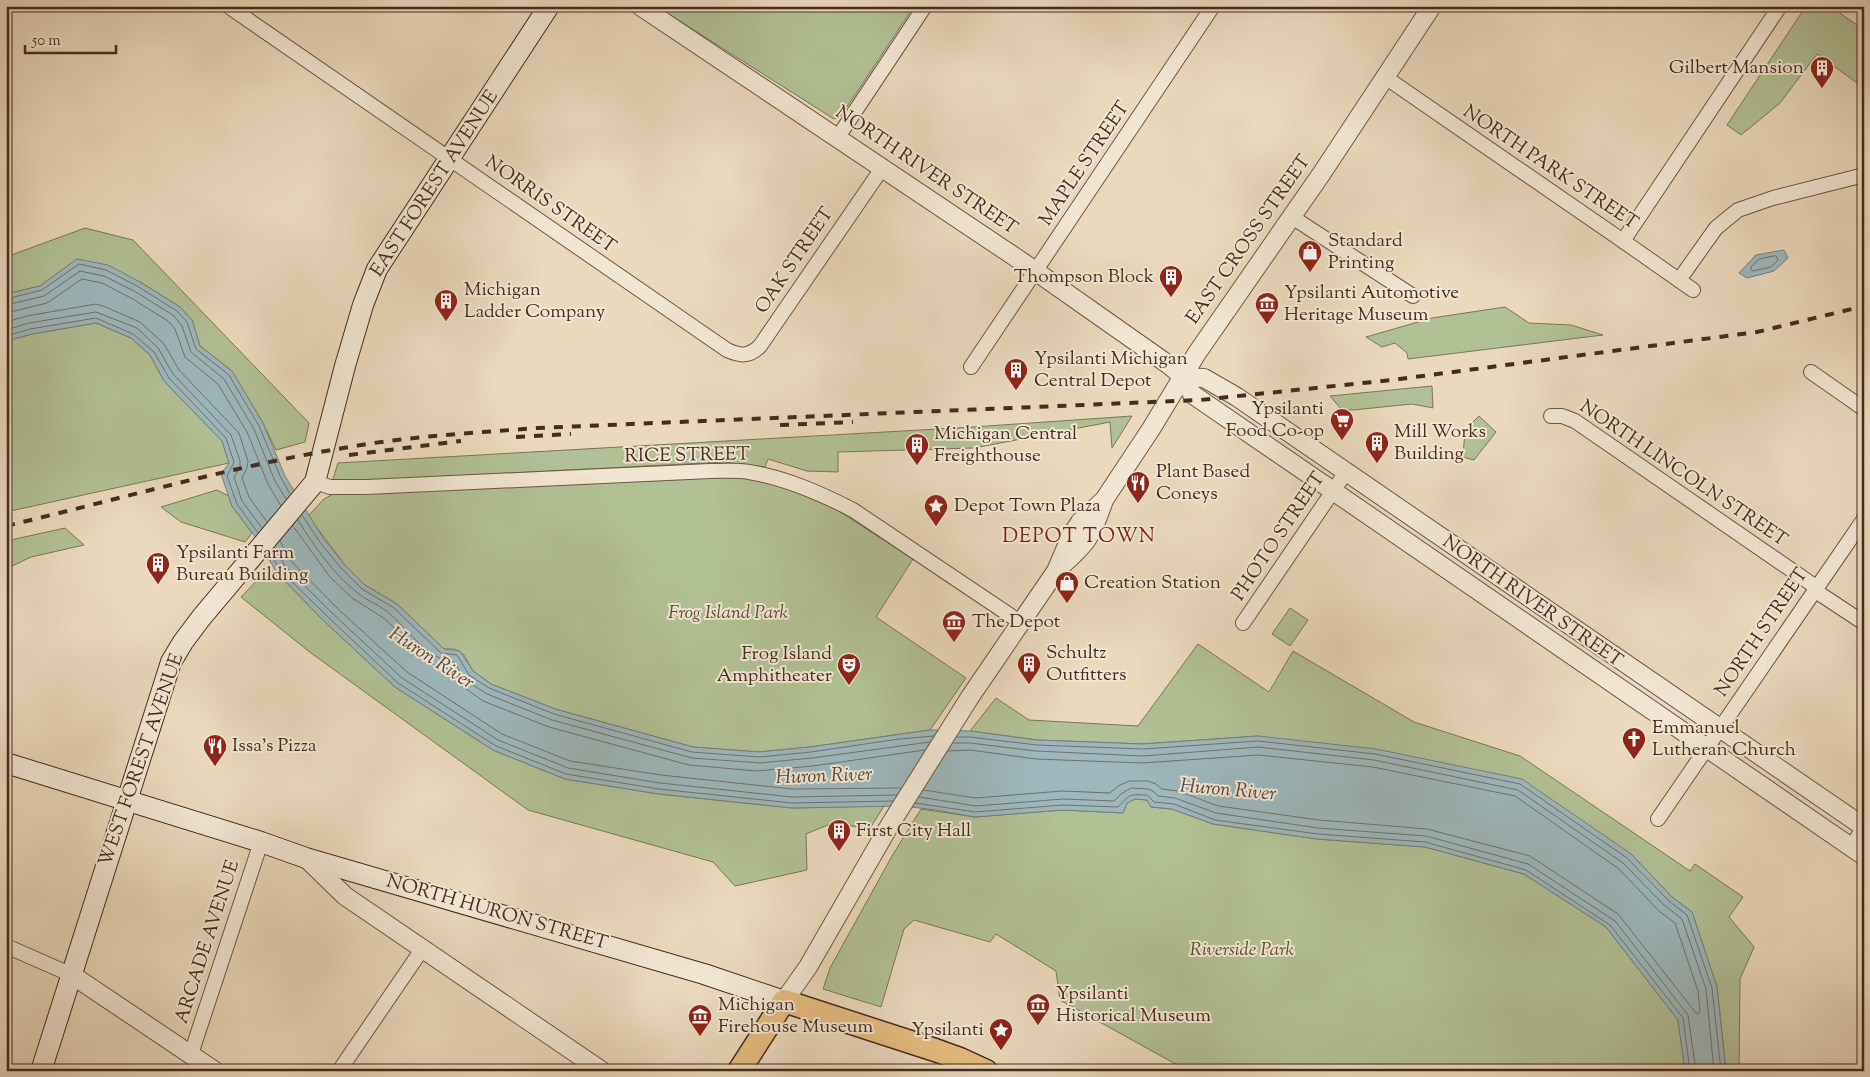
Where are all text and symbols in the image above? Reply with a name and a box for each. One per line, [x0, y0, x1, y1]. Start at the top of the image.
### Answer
scale bar [25, 22, 116, 54]
text: 50 m [31, 31, 61, 52]
place label: Gilbert Mansion [1669, 55, 1804, 82]
building icon: Gilbert Mansion [1809, 55, 1835, 89]
street label: EAST FOREST AVENUE [364, 85, 506, 283]
street label: MAPLE STREET [1033, 96, 1137, 232]
street label: NORTH PARK STREET [1457, 99, 1643, 237]
street label: NORTH RIVER STREET [829, 100, 1023, 242]
street label: NORRIS STREET [479, 150, 621, 260]
street label: EAST CROSS STREET [1180, 150, 1318, 330]
street label: OAK STREET [749, 202, 841, 320]
place label: Standard Printing [1328, 228, 1403, 277]
shop icon: Standard Printing [1297, 239, 1323, 273]
place label: Thompson Block [1014, 264, 1155, 291]
building icon: Thompson Block [1158, 264, 1184, 298]
place label: Michigan Ladder Company [464, 277, 606, 326]
place label: Ypsilanti Automotive Heritage Museum [1284, 280, 1459, 329]
building icon: Michigan Ladder Company [433, 288, 459, 322]
museum icon: Ypsilanti Automotive Heritage Museum [1254, 291, 1280, 325]
place label: Ypsilanti Michigan Central Depot [1034, 346, 1188, 395]
building icon: Ypsilanti Michigan Central Depot [1003, 357, 1029, 391]
street label: NORTH LINCOLN STREET [1574, 394, 1792, 554]
place label: Ypsilanti Food Co-op [1226, 396, 1324, 445]
supermarket icon: Ypsilanti Food Co-op [1329, 407, 1355, 441]
place label: Mill Works Building [1394, 419, 1486, 468]
place label: Michigan Central Freighthouse [934, 421, 1077, 470]
building icon: Mill Works Building [1364, 430, 1390, 464]
building icon: Michigan Central Freighthouse [904, 432, 930, 466]
street label: RICE STREET [624, 441, 750, 471]
place label: Plant Based Coneys [1156, 459, 1250, 508]
street label: PHOTO STREET [1226, 467, 1332, 607]
restaurant icon: Plant Based Coneys [1125, 470, 1151, 504]
place icon: Depot Town Plaza [923, 493, 949, 527]
place label: Depot Town Plaza [954, 493, 1101, 520]
district label: DEPOT TOWN [1002, 523, 1156, 552]
street label: NORTH RIVER STREET [1436, 529, 1628, 675]
place label: Ypsilanti Farm Bureau Building [176, 540, 308, 589]
building icon: Ypsilanti Farm Bureau Building [145, 551, 171, 585]
street label: NORTH STREET [1709, 563, 1815, 703]
shop icon: Creation Station [1054, 570, 1080, 604]
place label: Creation Station [1084, 570, 1221, 597]
park label: Frog Island Park [668, 600, 788, 627]
museum icon: The Depot [941, 609, 967, 643]
place label: The Depot [972, 609, 1061, 636]
water label: Huron River [383, 621, 479, 697]
place label: Schultz Outfitters [1046, 640, 1126, 689]
place label: Frog Island Amphitheater [717, 641, 832, 690]
street label: WEST FOREST AVENUE [93, 649, 191, 870]
building icon: Schultz Outfitters [1016, 651, 1042, 685]
theatre icon: Frog Island Amphitheater [836, 652, 862, 686]
place label: Emmanuel Lutheran Church [1652, 715, 1796, 764]
church icon: Emmanuel Lutheran Church [1621, 726, 1647, 760]
restaurant icon: Issa's Pizza [202, 733, 228, 767]
place label: Issa's Pizza [232, 733, 317, 760]
water label: Huron River [775, 761, 873, 793]
water label: Huron River [1179, 772, 1277, 810]
building icon: First City Hall [826, 818, 852, 852]
place label: First City Hall [856, 818, 971, 845]
street label: ARCADE AVENUE [169, 856, 247, 1027]
street label: NORTH HURON STREET [383, 868, 611, 958]
park label: Riverside Park [1190, 937, 1295, 964]
place label: Ypsilanti Historical Museum [1056, 981, 1211, 1030]
place label: Michigan Firehouse Museum [718, 992, 873, 1041]
museum icon: Ypsilanti Historical Museum [1025, 992, 1051, 1026]
museum icon: Michigan Firehouse Museum [687, 1003, 713, 1037]
place label: Ypsilanti [911, 1017, 984, 1044]
place icon: Ypsilanti [988, 1017, 1014, 1051]

